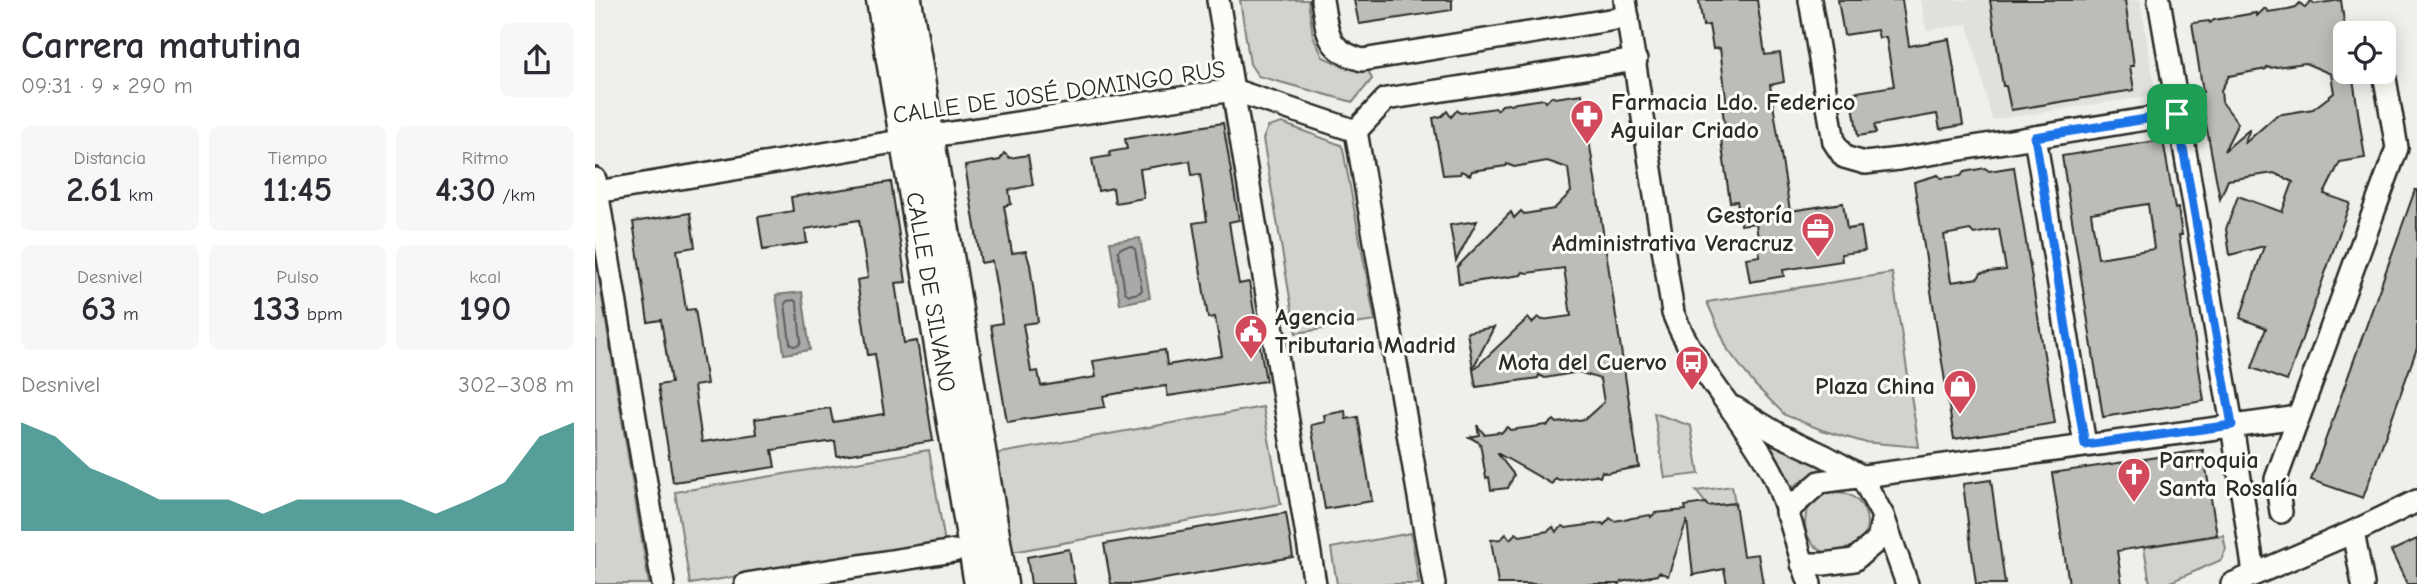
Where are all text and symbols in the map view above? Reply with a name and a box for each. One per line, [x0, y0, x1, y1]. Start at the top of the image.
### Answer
map controls [2333, 21, 2396, 84]
button: locate [2333, 21, 2396, 84]
button: share [500, 23, 574, 97]
text: Carrera matutina [21, 24, 302, 68]
street label: CALLE DE JOSÉ DOMINGO RUS [891, 55, 1227, 129]
text: 09:31 · 9 × 290 m [21, 72, 193, 99]
pin [2147, 84, 2207, 144]
place label: Farmacia Ldo. Federico Aguilar Criado [1611, 88, 1855, 144]
icon: arrive [2158, 95, 2196, 133]
pharmacy icon: Farmacia Ldo. Federico Aguilar Criado [1568, 97, 1606, 146]
text: Distancia [74, 147, 146, 169]
text: Tiempo [268, 147, 327, 169]
text: Ritmo [462, 147, 509, 169]
text: 2.61 [66, 169, 122, 210]
text: 11:45 [263, 169, 332, 210]
text: 4:30 [435, 169, 496, 210]
text: km [122, 184, 153, 206]
text: /km [496, 184, 535, 206]
street label: CALLE DE SILVANO [900, 190, 962, 394]
place label: Gestoría Administrativa Veracruz [1552, 201, 1794, 257]
office icon: Gestoría Administrativa Veracruz [1799, 210, 1837, 259]
text: Desnivel [77, 266, 143, 288]
text: Pulso [276, 266, 319, 288]
text: kcal [469, 266, 501, 288]
text: 63 [81, 288, 117, 329]
text: 133 [252, 288, 300, 329]
text: 190 [459, 288, 511, 329]
text: m [117, 303, 139, 325]
text: bpm [300, 303, 343, 325]
place label: Agencia Tributaria Madrid [1275, 303, 1456, 359]
public building icon: Agencia Tributaria Madrid [1232, 312, 1270, 361]
bus stop icon: Mota del Cuervo [1673, 343, 1711, 392]
place label: Mota del Cuervo [1498, 348, 1667, 376]
shop icon: Plaza China [1941, 367, 1979, 416]
text: Desnivel [21, 371, 100, 398]
text: 302–308 m [458, 371, 574, 398]
place label: Plaza China [1815, 372, 1935, 400]
place label: Parroquia Santa Rosalía [2159, 446, 2298, 502]
church icon: Parroquia Santa Rosalía [2115, 455, 2153, 504]

